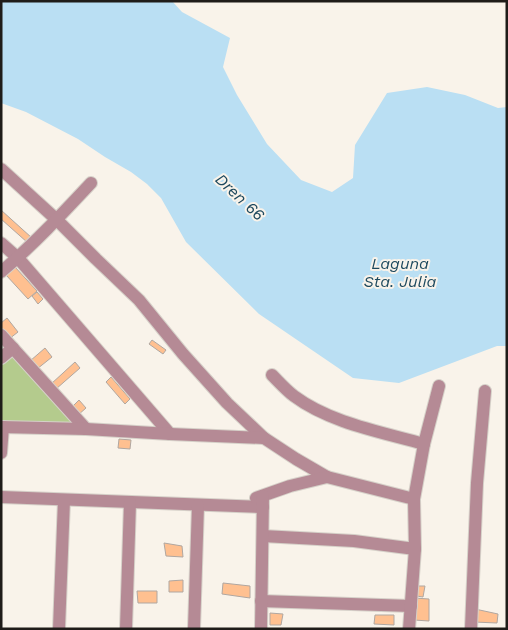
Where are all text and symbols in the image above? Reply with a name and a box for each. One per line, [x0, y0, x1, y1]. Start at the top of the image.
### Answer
water label: Dren 66 [212, 170, 269, 225]
water label: Laguna Sta. Julia [364, 254, 437, 291]

